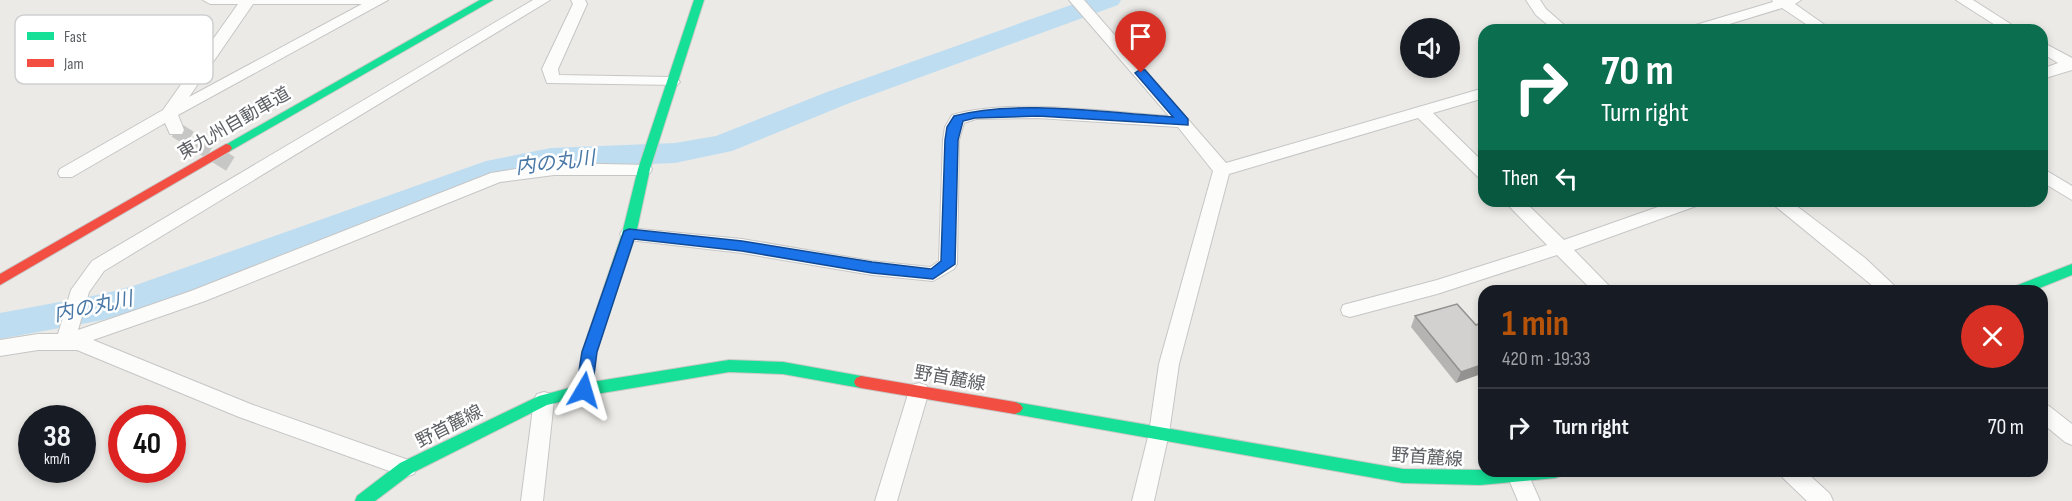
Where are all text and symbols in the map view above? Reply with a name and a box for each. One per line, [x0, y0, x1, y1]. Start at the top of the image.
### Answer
pin [1115, 11, 1166, 73]
legend [15, 15, 213, 84]
map controls [1400, 18, 1460, 78]
button: sound [1400, 18, 1460, 78]
icon: arrive [1124, 20, 1157, 53]
text: Fast [64, 28, 87, 47]
text: 70 m [1601, 46, 1674, 97]
icon: right [1502, 48, 1580, 126]
text: Jam [63, 55, 84, 74]
street label: 東九州自動車道 [174, 83, 294, 164]
text: Turn right [1601, 97, 1688, 129]
water label: 内の丸川 [514, 146, 598, 180]
icon: left [1550, 162, 1583, 195]
text: Then [1502, 165, 1538, 192]
water label: 内の丸川 [52, 287, 137, 327]
text: 1 min [1502, 303, 1569, 346]
button: close [1961, 305, 2024, 368]
text: 420 m · 19:33 [1502, 347, 1590, 371]
position arrow [552, 358, 616, 422]
street label: 野首麓線 [913, 362, 987, 395]
street label: 野首麓線 [412, 401, 486, 452]
speed limit sign: 40 [108, 405, 186, 483]
icon: right [1502, 411, 1535, 444]
text: Turn right [1553, 414, 1629, 441]
text: 70 m [1988, 414, 2024, 441]
text: 38 [43, 419, 71, 455]
street label: 野首麓線 [1390, 445, 1464, 470]
text: km/h [44, 450, 70, 469]

